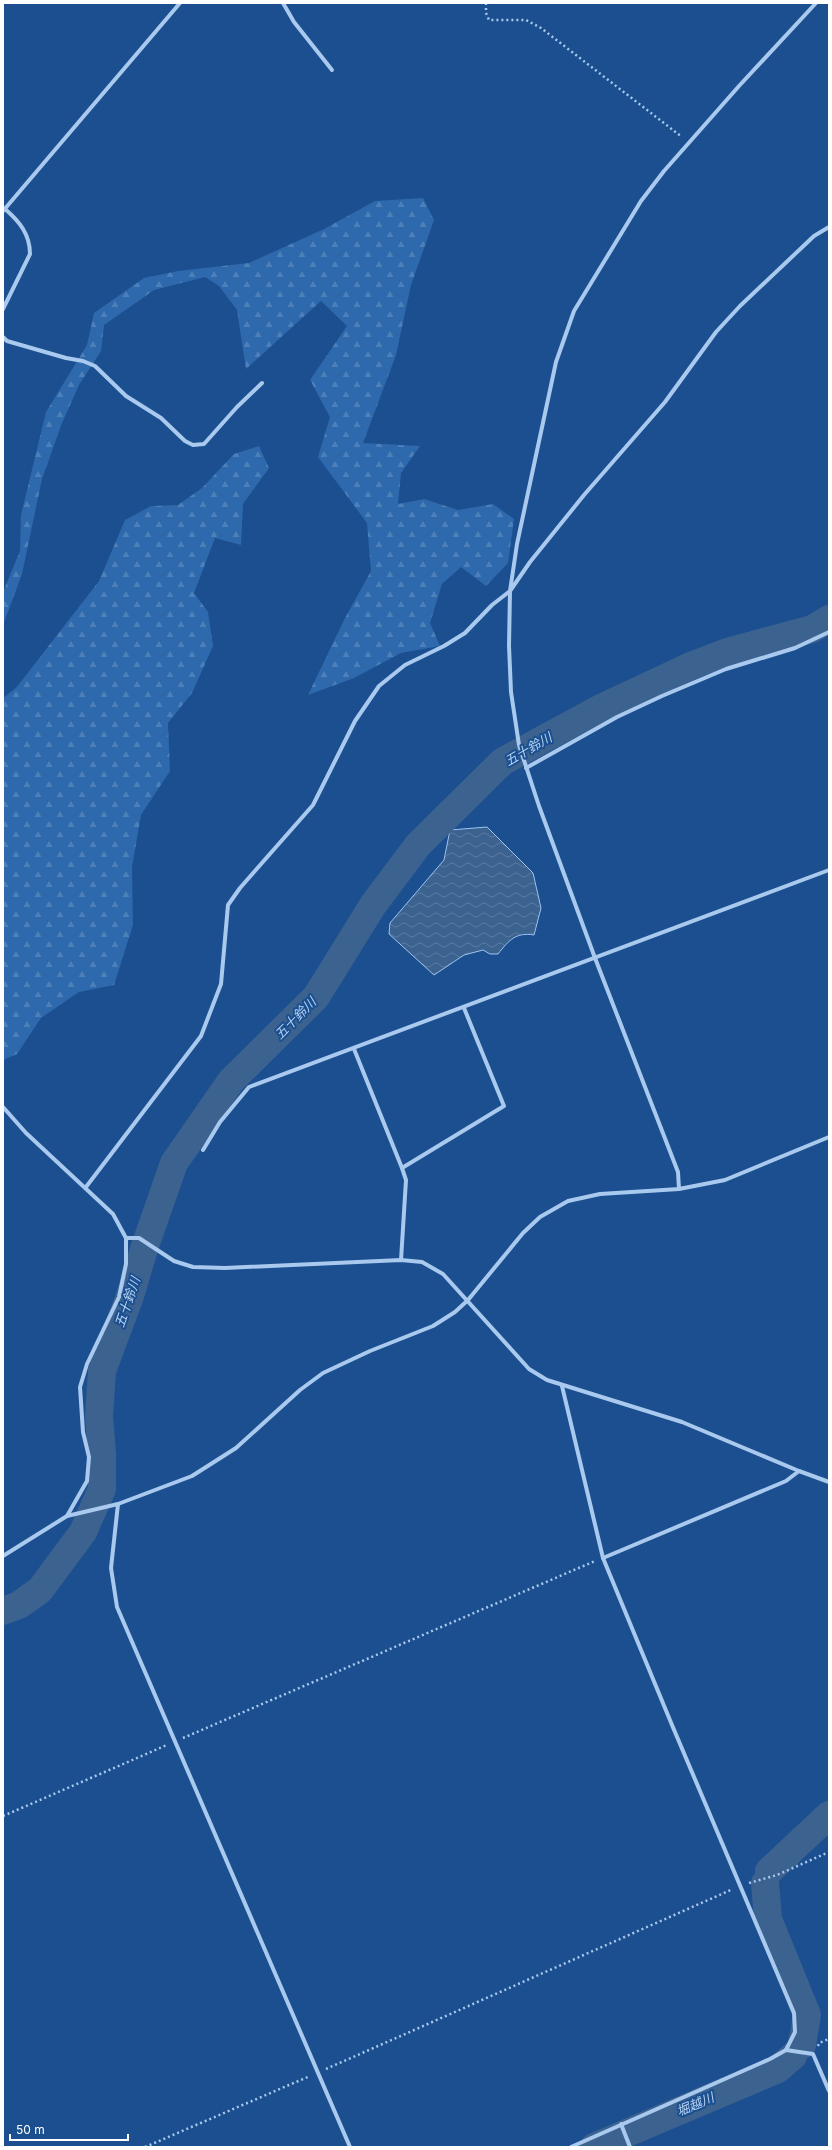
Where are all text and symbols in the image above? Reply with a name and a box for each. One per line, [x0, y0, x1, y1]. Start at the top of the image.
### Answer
water label: 五十鈴川 [501, 728, 556, 769]
water label: 五十鈴川 [271, 993, 320, 1042]
water label: 五十鈴川 [111, 1273, 144, 1329]
water label: 堀越川 [674, 2088, 718, 2119]
scale bar [10, 2116, 128, 2142]
text: 50 m [16, 2122, 45, 2137]

